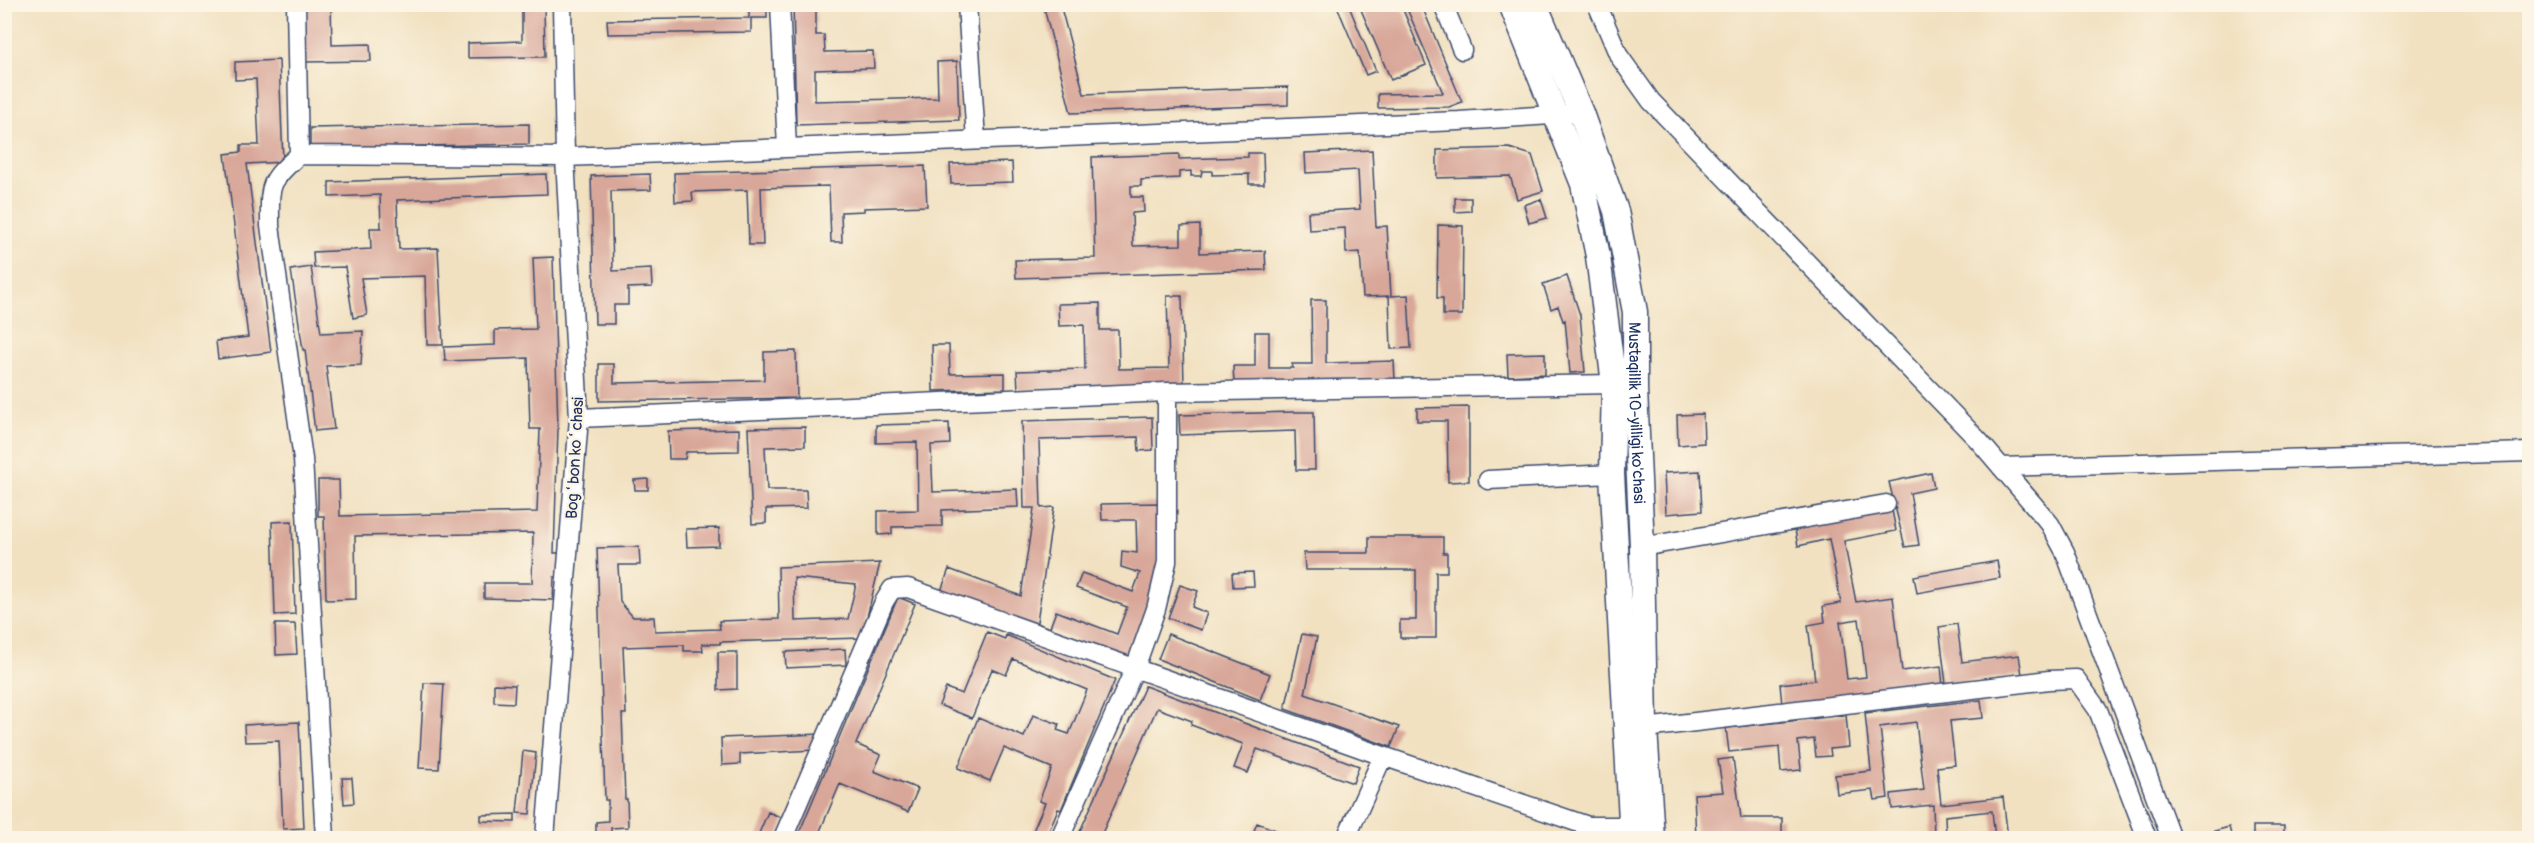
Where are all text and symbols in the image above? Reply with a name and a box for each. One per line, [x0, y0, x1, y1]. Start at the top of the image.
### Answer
street label: Mustaqillik 10-yilligi ko'chasi [1624, 322, 1649, 504]
street label: Bogʻbon koʻchasi [562, 396, 588, 520]

